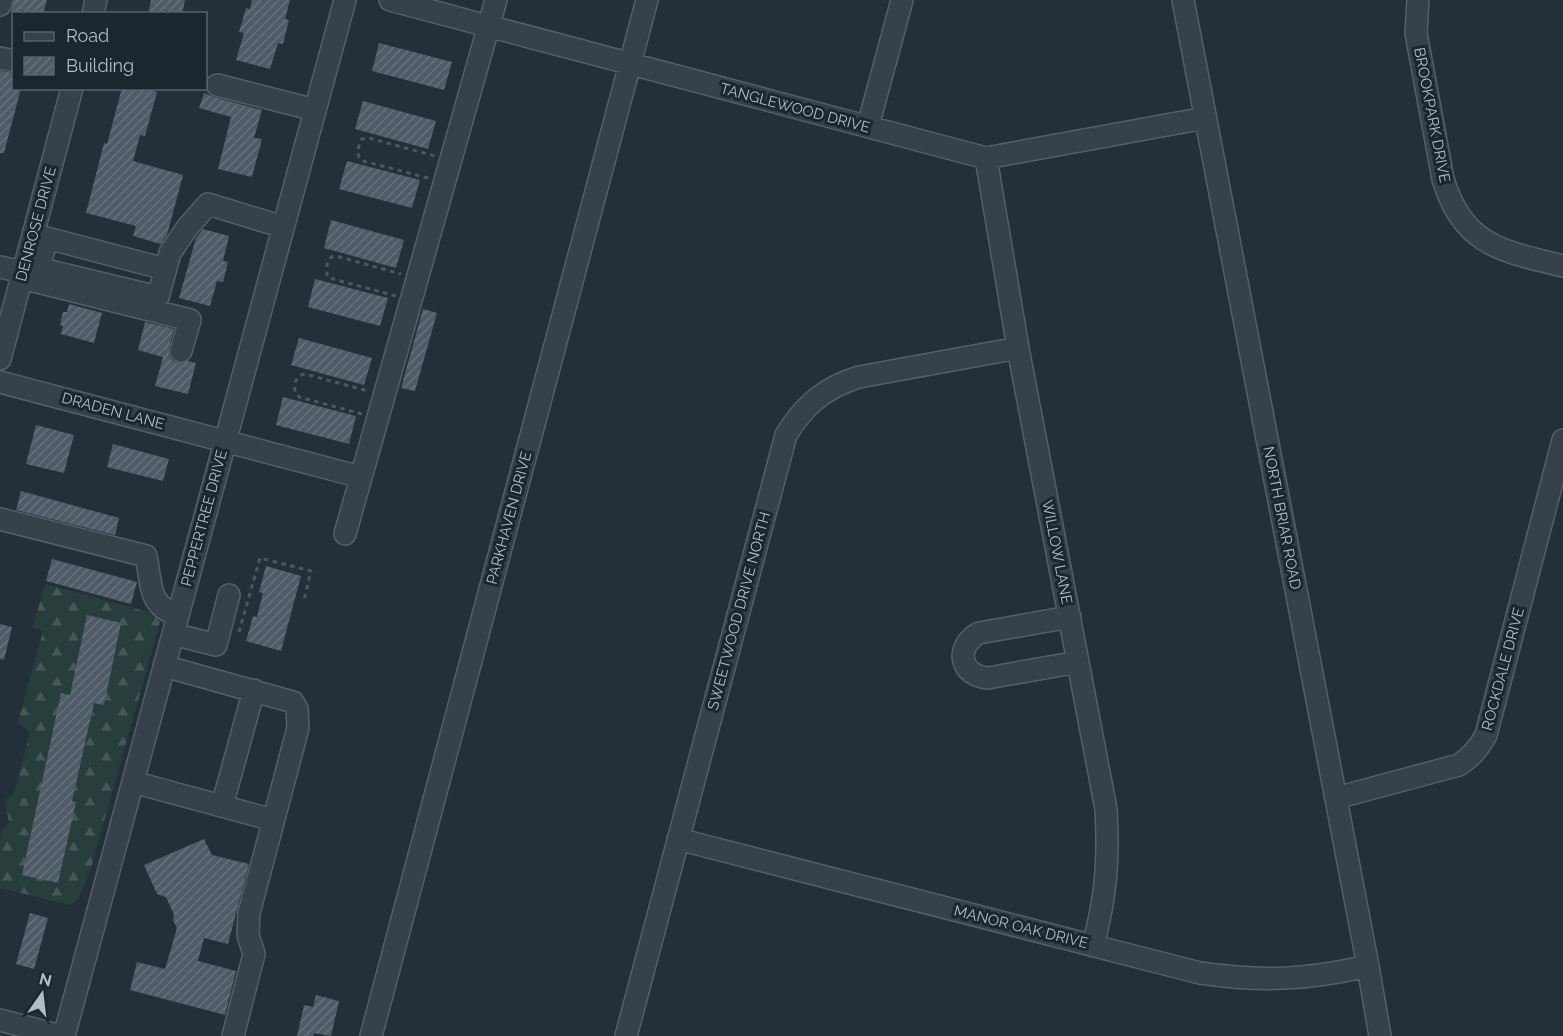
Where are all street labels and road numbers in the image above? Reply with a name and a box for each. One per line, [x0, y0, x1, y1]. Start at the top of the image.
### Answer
street label: BROOKPARK DRIVE [1410, 46, 1454, 184]
street label: TANGLEWOOD DRIVE [718, 79, 872, 137]
street label: DENROSE DRIVE [12, 165, 60, 283]
street label: DRADEN LANE [60, 389, 166, 433]
street label: NORTH BRIAR ROAD [1259, 445, 1305, 591]
street label: PEPPERTREE DRIVE [177, 448, 231, 588]
street label: PARKHAVEN DRIVE [483, 450, 535, 586]
street label: WILLOW LANE [1038, 498, 1076, 606]
street label: SWEETWOOD DRIVE NORTH [704, 510, 774, 712]
street label: ROCKDALE DRIVE [1478, 605, 1528, 733]
street label: MANOR OAK DRIVE [952, 902, 1090, 952]

